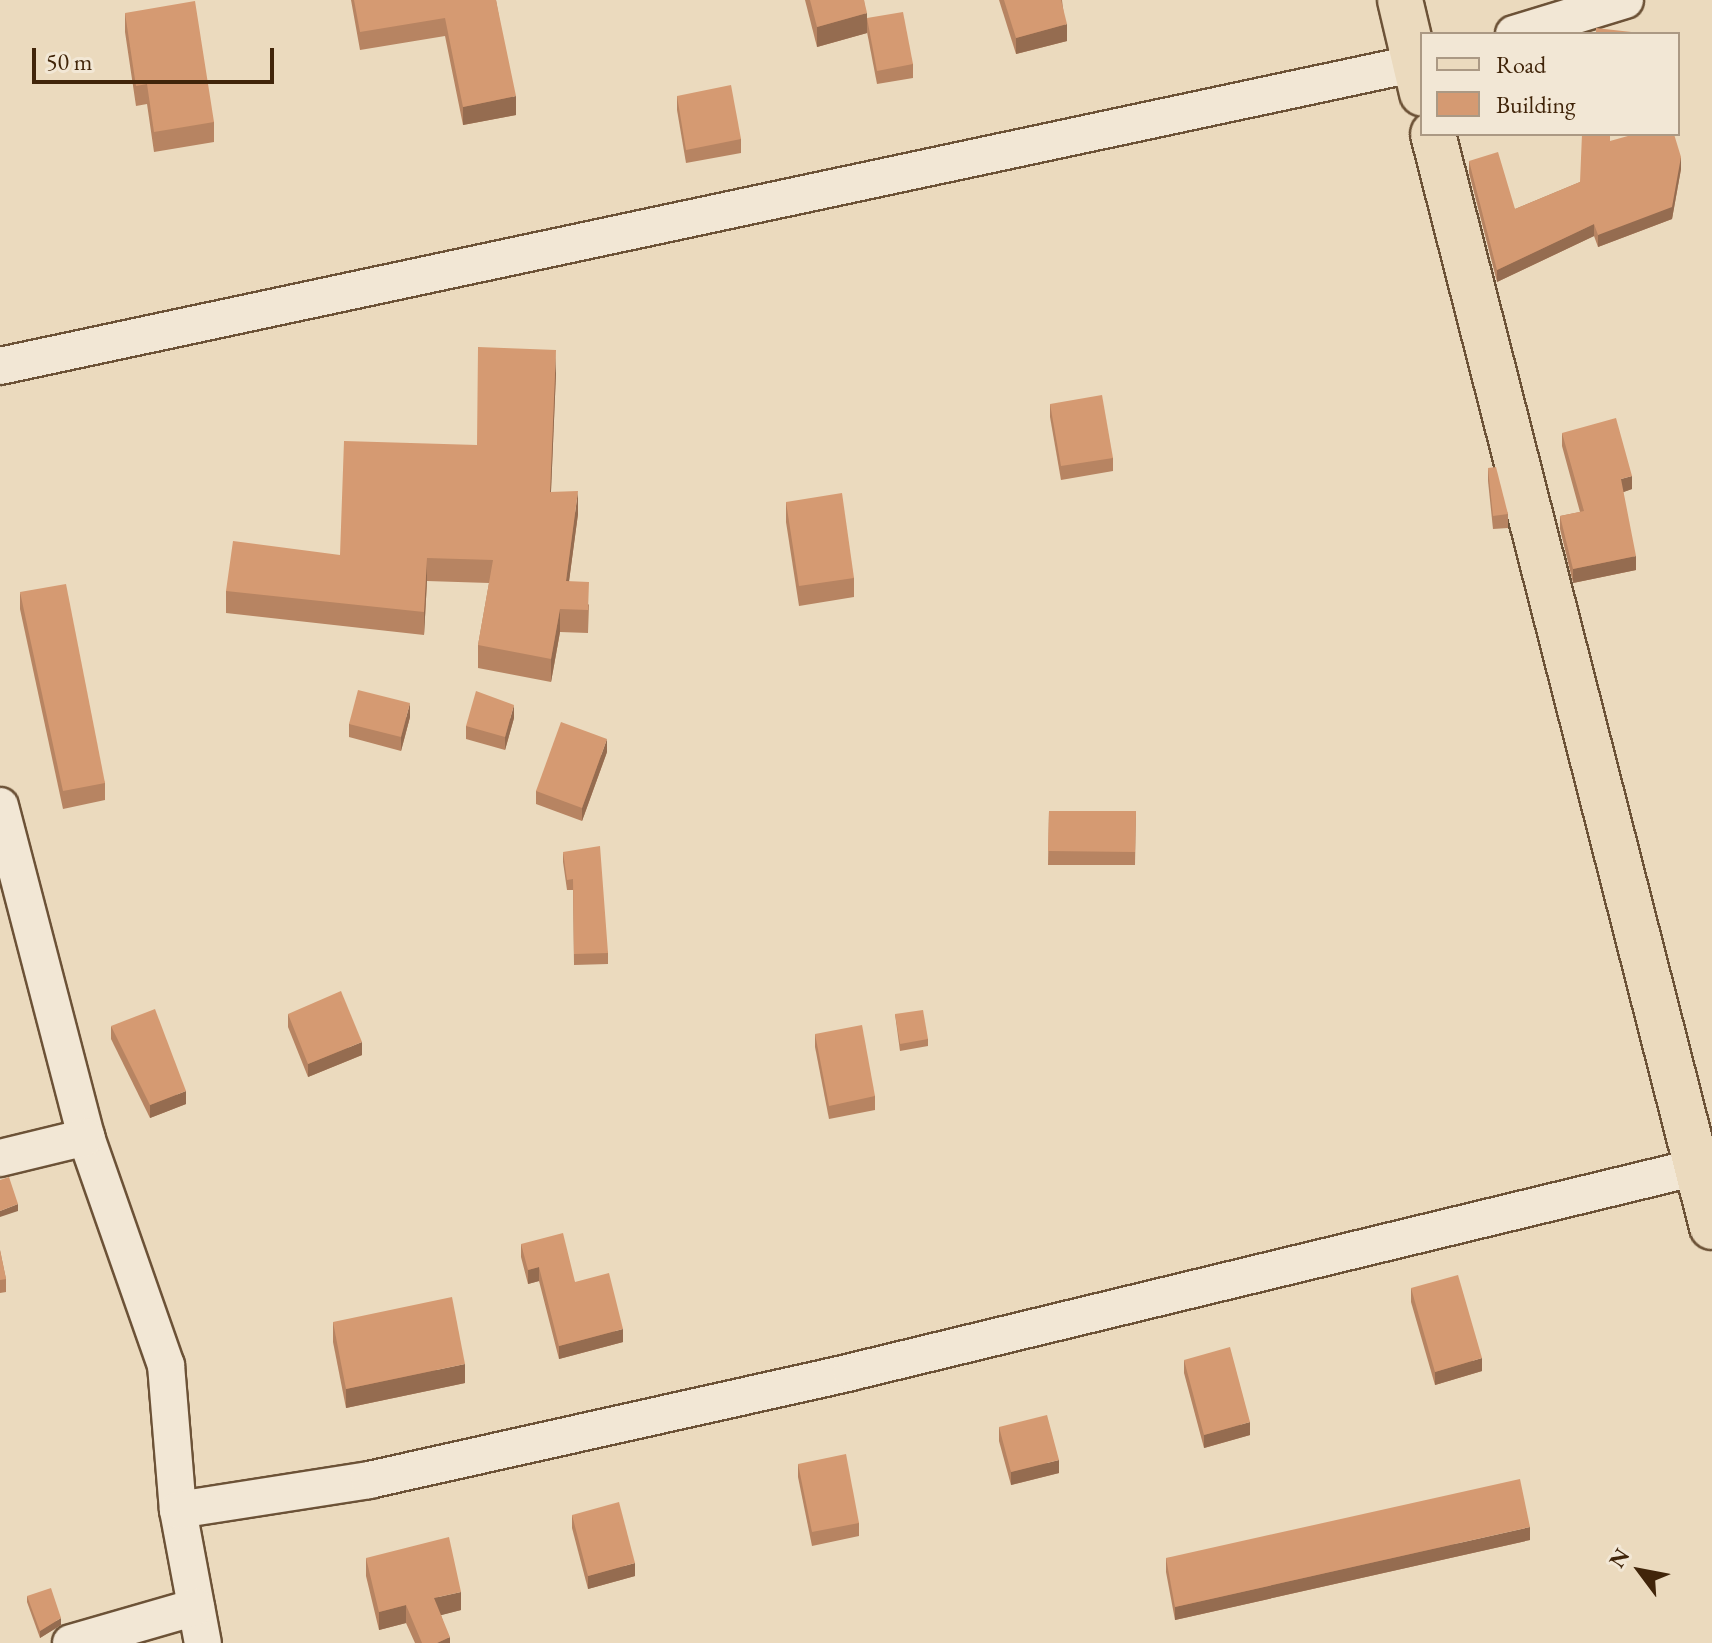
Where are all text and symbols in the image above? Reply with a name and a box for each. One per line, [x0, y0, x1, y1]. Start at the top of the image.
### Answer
scale bar [36, 32, 278, 82]
legend [1420, 32, 1680, 136]
text: 50 m [46, 46, 93, 77]
text: Road [1496, 49, 1546, 80]
text: Building [1496, 89, 1576, 120]
north arrow [1600, 1531, 1680, 1611]
text: N [1602, 1543, 1636, 1573]

